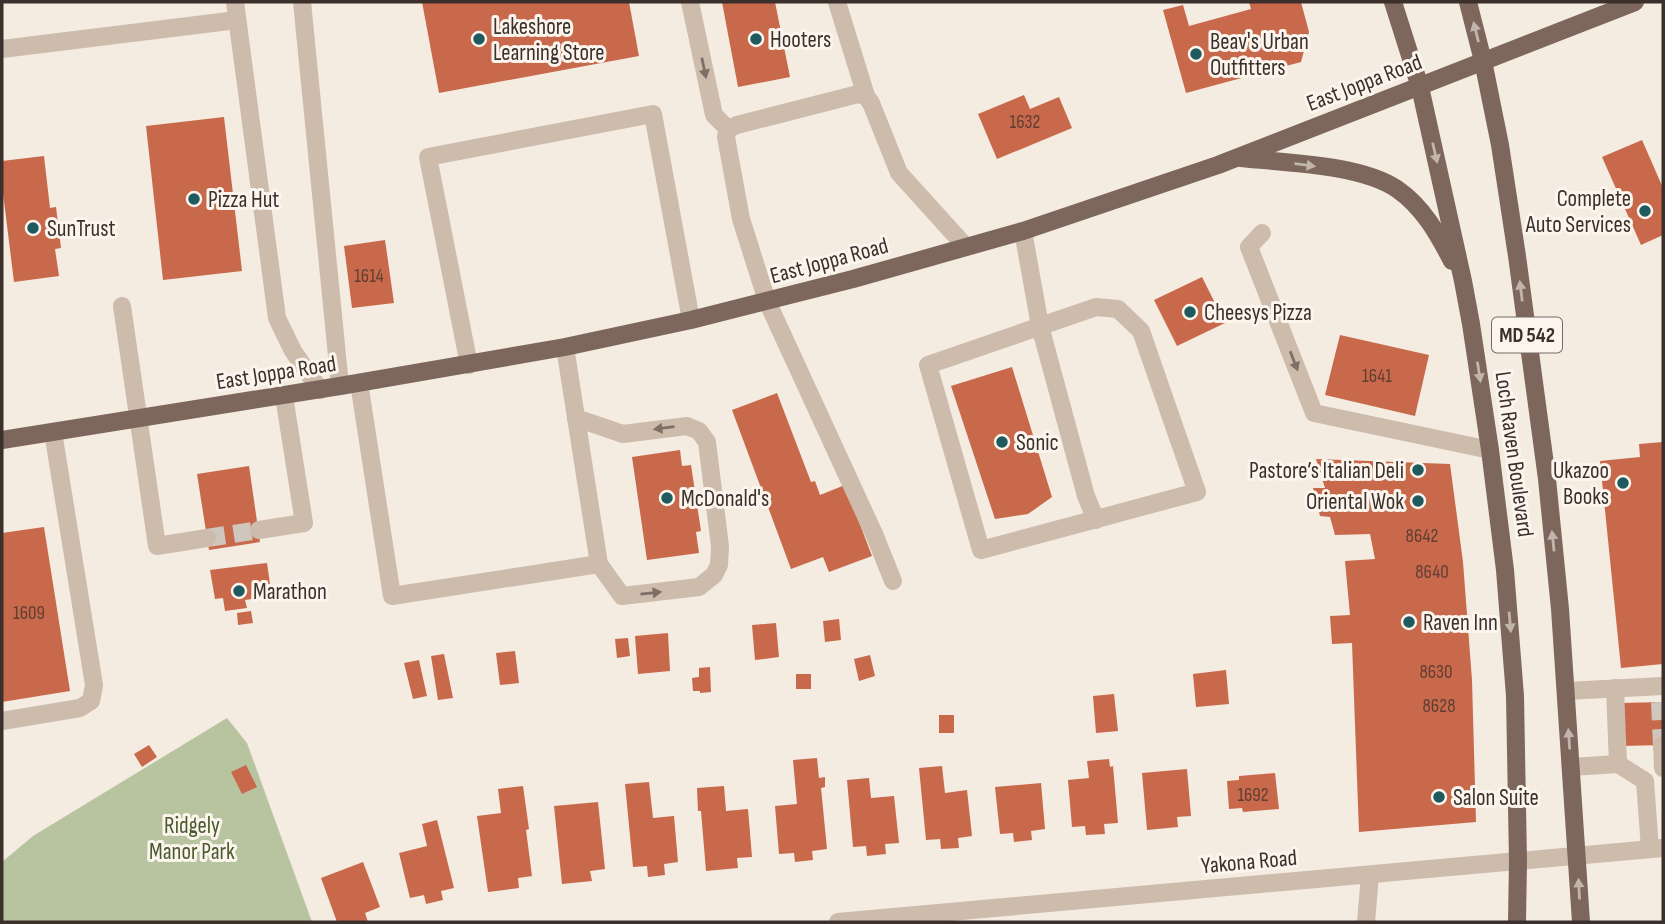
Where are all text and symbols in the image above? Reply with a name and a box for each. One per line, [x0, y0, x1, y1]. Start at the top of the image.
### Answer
place label: Lakeshore Learning Store [493, 13, 604, 67]
one-way arrow [1470, 20, 1481, 42]
place label: Hooters [770, 26, 831, 54]
place label: Beav's Urban Outfitters [1210, 28, 1309, 82]
marker: Lakeshore Learning Store [471, 31, 487, 47]
marker: Hooters [748, 31, 764, 47]
marker: Beav's Urban Outfitters [1188, 46, 1204, 62]
street label: East Joppa Road [1303, 48, 1426, 118]
one-way arrow [699, 57, 710, 79]
house number: 1632 [1010, 111, 1040, 134]
one-way arrow [1430, 142, 1441, 164]
one-way arrow [1294, 160, 1316, 171]
place label: Complete Auto Services [1525, 185, 1631, 239]
place label: Pizza Hut [208, 186, 279, 214]
marker: Pizza Hut [186, 191, 202, 207]
marker: Complete Auto Services [1637, 203, 1653, 219]
place label: SunTrust [47, 215, 115, 243]
marker: SunTrust [25, 220, 41, 236]
street label: East Joppa Road [767, 232, 891, 290]
house number: 1614 [354, 265, 384, 288]
one-way arrow [1516, 280, 1527, 302]
place label: Cheesys Pizza [1204, 299, 1312, 327]
marker: Cheesys Pizza [1182, 304, 1198, 320]
road number: MD 542 [1492, 318, 1562, 352]
street label: East Joppa Road [214, 350, 338, 396]
one-way arrow [1288, 351, 1299, 372]
one-way arrow [1474, 361, 1485, 383]
house number: 1641 [1362, 365, 1392, 388]
street label: Loch Raven Boulevard [1489, 370, 1539, 539]
one-way arrow [653, 423, 675, 434]
place label: Sonic [1016, 429, 1059, 457]
marker: Sonic [994, 434, 1010, 450]
place label: Pastore’s Italian Deli [1249, 457, 1404, 485]
place label: Ukazoo Books [1553, 457, 1609, 511]
marker: Pastore’s Italian Deli [1410, 462, 1426, 478]
marker: Ukazoo Books [1615, 475, 1631, 491]
place label: McDonald's [681, 485, 769, 513]
place label: Oriental Wok [1306, 488, 1404, 516]
marker: McDonald's [659, 490, 675, 506]
marker: Oriental Wok [1410, 493, 1426, 509]
house number: 8642 [1406, 525, 1438, 548]
one-way arrow [1548, 530, 1559, 552]
house number: 8640 [1415, 561, 1449, 584]
place label: Marathon [253, 578, 327, 606]
marker: Marathon [231, 583, 247, 599]
one-way arrow [640, 587, 662, 598]
house number: 1609 [13, 602, 45, 625]
place label: Raven Inn [1423, 609, 1498, 637]
one-way arrow [1505, 612, 1516, 634]
marker: Raven Inn [1401, 614, 1417, 630]
house number: 8630 [1419, 661, 1453, 684]
house number: 8628 [1423, 695, 1455, 718]
one-way arrow [1563, 728, 1574, 750]
house number: 1692 [1237, 784, 1269, 807]
place label: Salon Suite [1453, 784, 1539, 812]
marker: Salon Suite [1431, 789, 1447, 805]
park label: Ridgely Manor Park [149, 812, 235, 866]
street label: Yakona Road [1200, 844, 1298, 880]
one-way arrow [1573, 878, 1584, 900]

